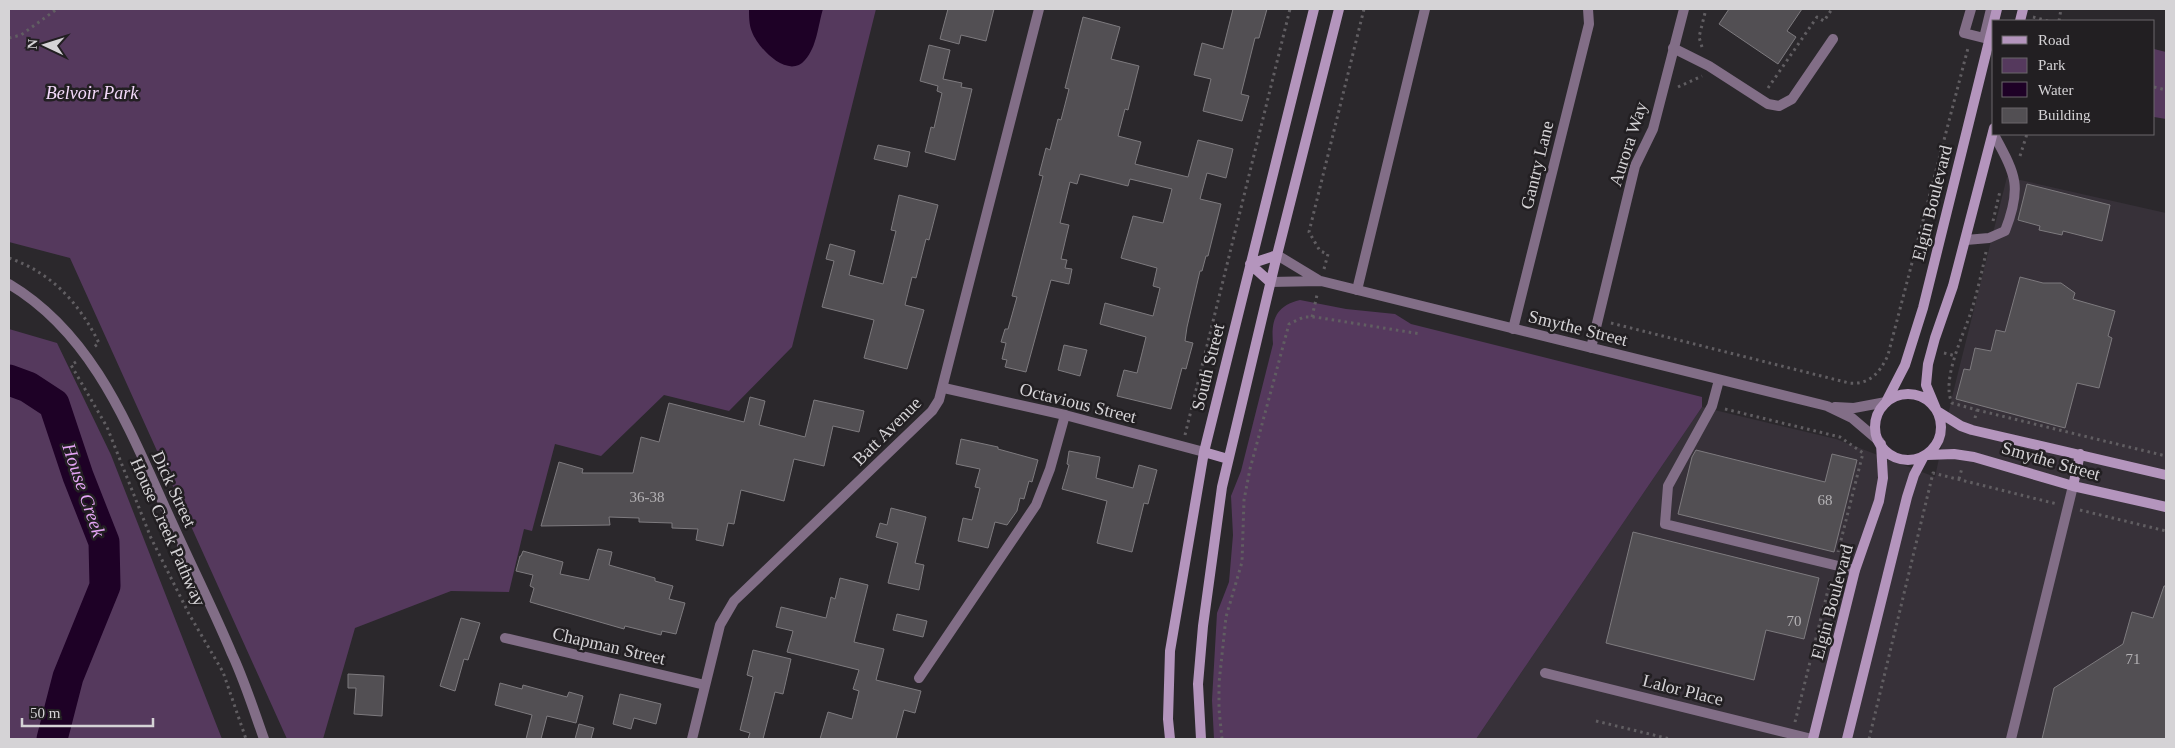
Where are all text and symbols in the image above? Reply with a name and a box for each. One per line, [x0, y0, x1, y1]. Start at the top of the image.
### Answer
north arrow [20, 20, 70, 70]
legend [1992, 20, 2155, 135]
text: Road [2038, 32, 2070, 48]
text: N [25, 39, 40, 50]
text: Park [2038, 57, 2066, 73]
text: Water [2038, 82, 2073, 98]
park label: Belvoir Park [46, 83, 139, 103]
street label: Aurora Way [1605, 99, 1651, 189]
text: Building [2038, 107, 2091, 123]
street label: Gantry Lane [1516, 119, 1558, 211]
street label: Elgin Boulevard [1908, 143, 1956, 263]
street label: Smythe Street [1526, 306, 1630, 350]
street label: South Street [1188, 322, 1228, 412]
street label: Octavious Street [1018, 379, 1138, 427]
street label: Batt Avenue [849, 393, 925, 469]
street label: Smythe Street [1999, 437, 2103, 485]
water label: House Creek [58, 439, 110, 540]
street label: Dick Street [148, 448, 200, 530]
street label: House Creek Pathway [126, 455, 210, 609]
house number: 36-38 [630, 489, 665, 505]
house number: 68 [1818, 492, 1833, 508]
street label: Elgin Boulevard [1807, 542, 1857, 662]
house number: 70 [1787, 613, 1802, 629]
street label: Chapman Street [550, 623, 668, 669]
house number: 71 [2126, 651, 2141, 667]
street label: Lalor Place [1641, 670, 1725, 710]
scale bar [22, 696, 154, 728]
text: 50 m [30, 705, 61, 721]

